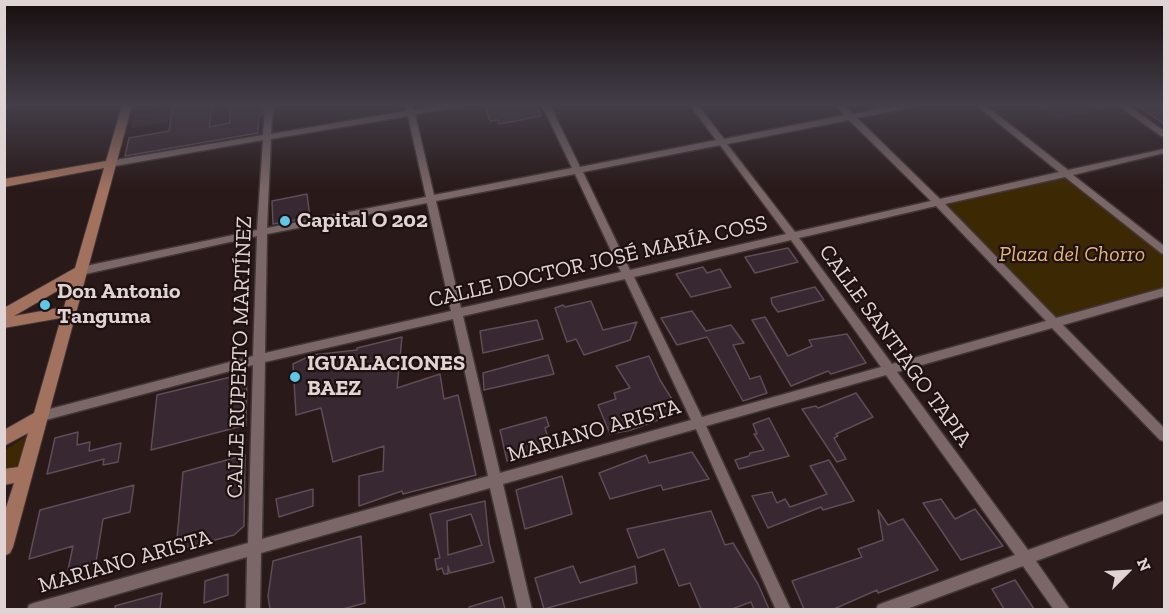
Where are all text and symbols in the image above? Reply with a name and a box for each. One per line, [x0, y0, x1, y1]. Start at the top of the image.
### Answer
place label: Capital O 202 [297, 208, 428, 234]
street label: CALLE DOCTOR JOSÉ MARÍA COSS [426, 210, 770, 314]
marker: Capital O 202 [278, 214, 292, 228]
street label: CALLE RUPERTO MARTÍNEZ [222, 215, 258, 499]
street label: CALLE SANTIAGO TAPIA [813, 240, 977, 452]
park label: Plaza del Chorro [999, 242, 1145, 268]
place label: Don Antonio Tanguma [57, 279, 181, 330]
marker: Don Antonio Tanguma [38, 298, 52, 312]
place label: IGUALACIONES BAEZ [307, 351, 465, 402]
marker: IGUALACIONES BAEZ [288, 370, 302, 384]
street label: MARIANO ARISTA [504, 394, 684, 468]
street label: MARIANO ARISTA [35, 525, 215, 599]
north arrow [1097, 542, 1157, 602]
text: N [1133, 555, 1155, 574]

